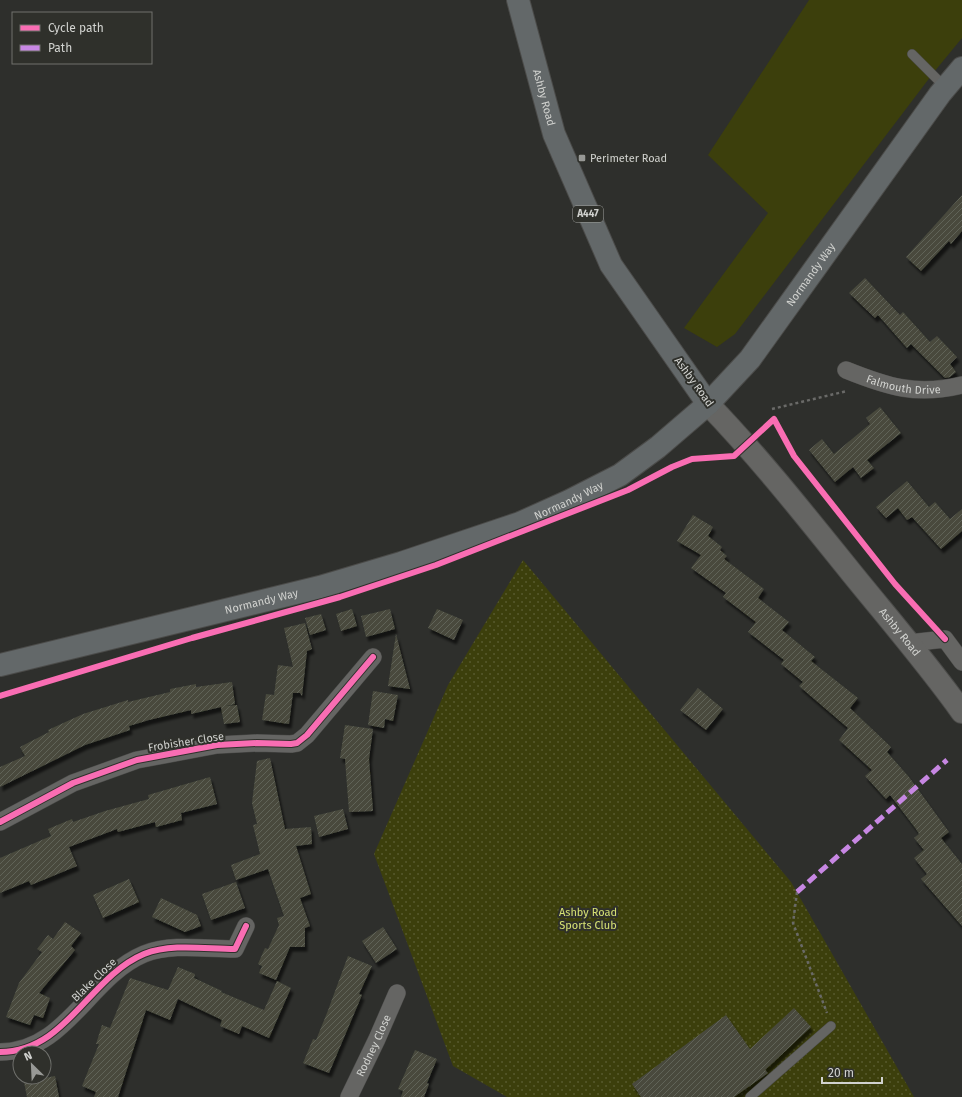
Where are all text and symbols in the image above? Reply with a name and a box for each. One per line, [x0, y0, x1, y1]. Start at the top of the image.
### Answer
legend [12, 12, 152, 64]
text: Cycle path [48, 21, 104, 35]
text: Path [48, 41, 72, 55]
street label: Ashby Road [530, 68, 558, 127]
place label: Perimeter Road [590, 152, 667, 165]
marker: Perimeter Road [577, 153, 587, 163]
road number: A447 [573, 206, 603, 222]
street label: Normandy Way [783, 240, 838, 309]
street label: Ashby Road [672, 355, 716, 409]
street label: Falmouth Drive [865, 372, 941, 396]
street label: Normandy Way [532, 478, 606, 522]
street label: Normandy Way [223, 586, 300, 616]
street label: Ashby Road [876, 605, 923, 659]
street label: Frobisher Close [147, 730, 225, 754]
park label: Ashby Road Sports Club [559, 906, 617, 932]
street label: Blake Close [69, 956, 119, 1004]
street label: Rodney Close [353, 1012, 393, 1079]
north arrow [12, 1045, 52, 1085]
text: N [22, 1049, 34, 1064]
scale bar [822, 1059, 882, 1085]
text: 20 m [828, 1066, 854, 1080]

